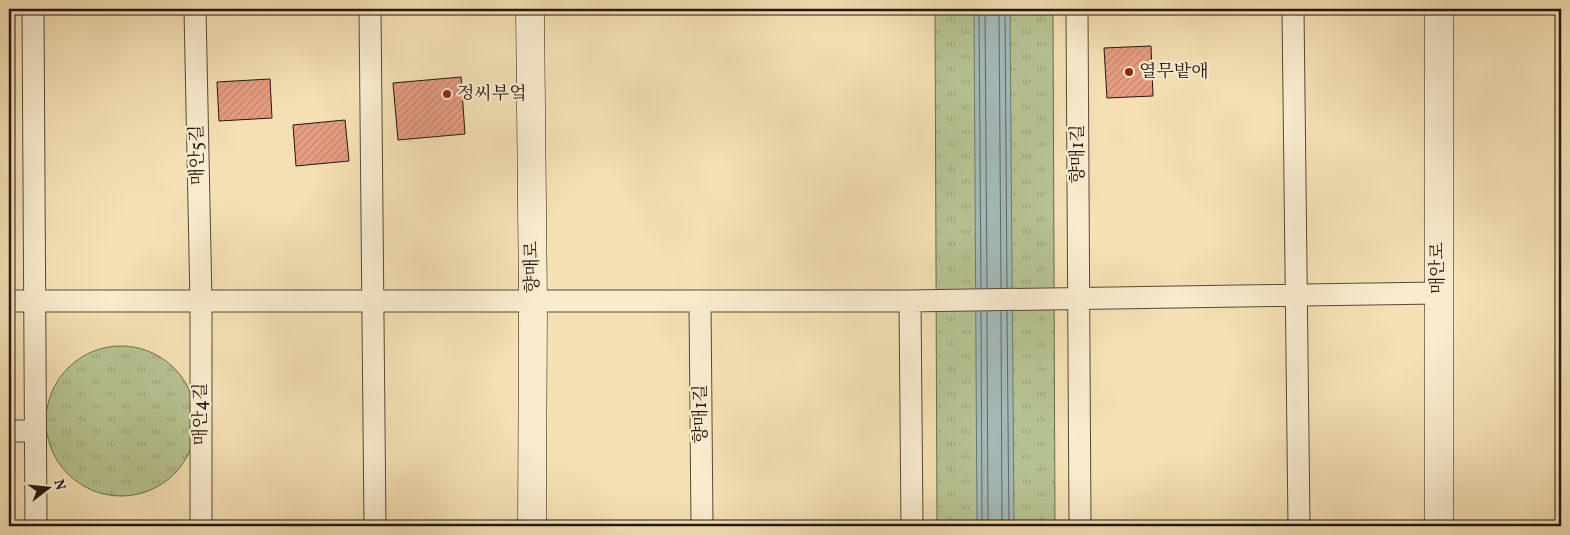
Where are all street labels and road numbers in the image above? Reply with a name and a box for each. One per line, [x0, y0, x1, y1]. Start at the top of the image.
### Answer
street label: 매안5길 [185, 124, 211, 186]
street label: 향매1길 [1066, 124, 1091, 184]
street label: 향매로 [520, 241, 546, 293]
street label: 매안로 [1426, 242, 1451, 294]
street label: 매안4길 [189, 383, 214, 445]
street label: 향매1길 [689, 384, 714, 444]

